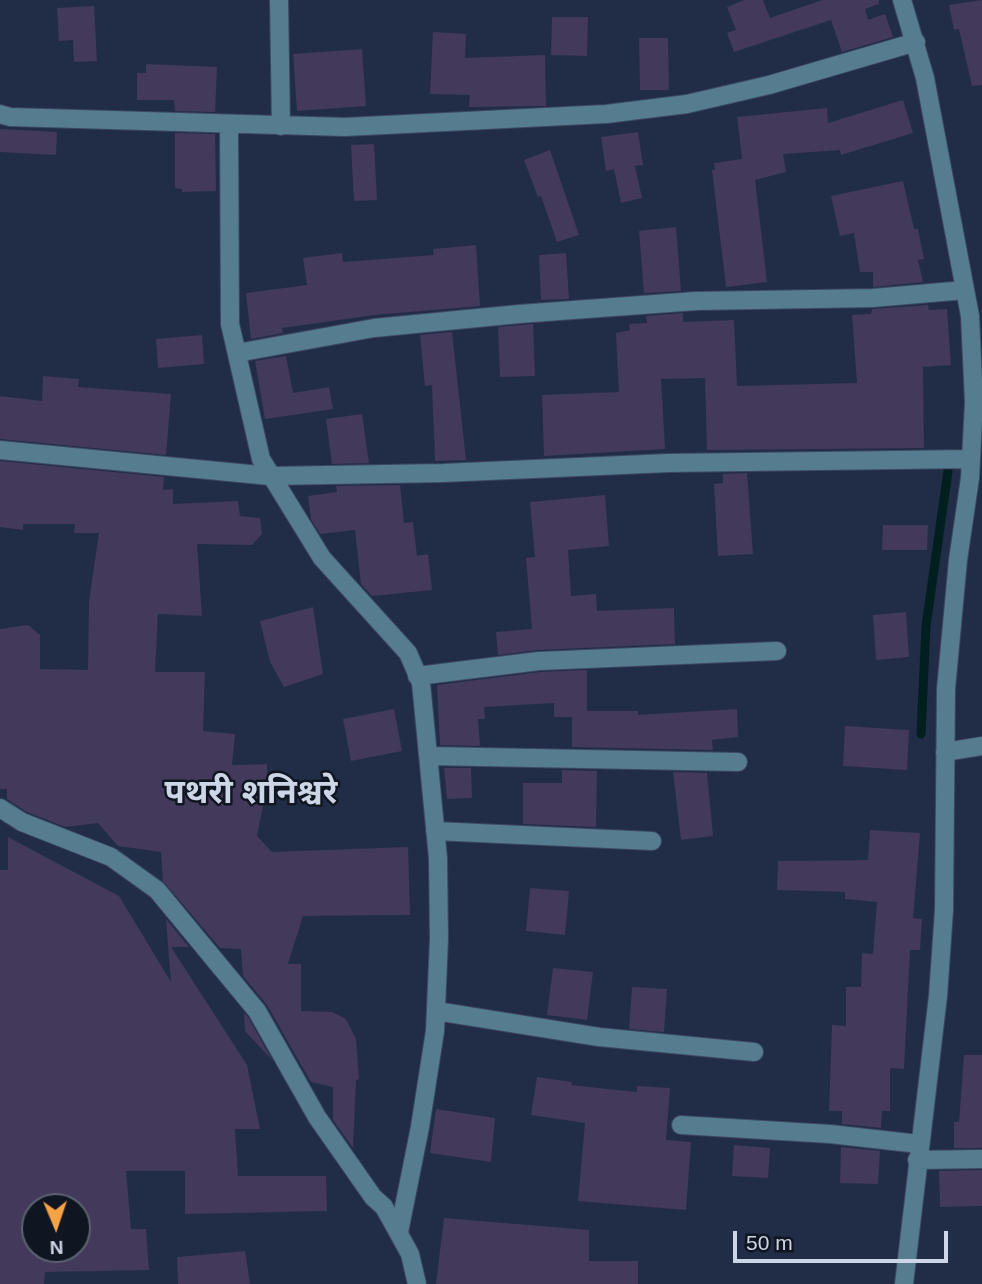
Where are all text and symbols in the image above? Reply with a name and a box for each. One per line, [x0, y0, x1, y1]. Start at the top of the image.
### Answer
district label: पथरी शनिश्चरे [165, 774, 337, 814]
north arrow [21, 1193, 91, 1263]
scale bar [737, 1218, 952, 1262]
text: 50 m [746, 1231, 793, 1254]
text: N [49, 1237, 64, 1258]

